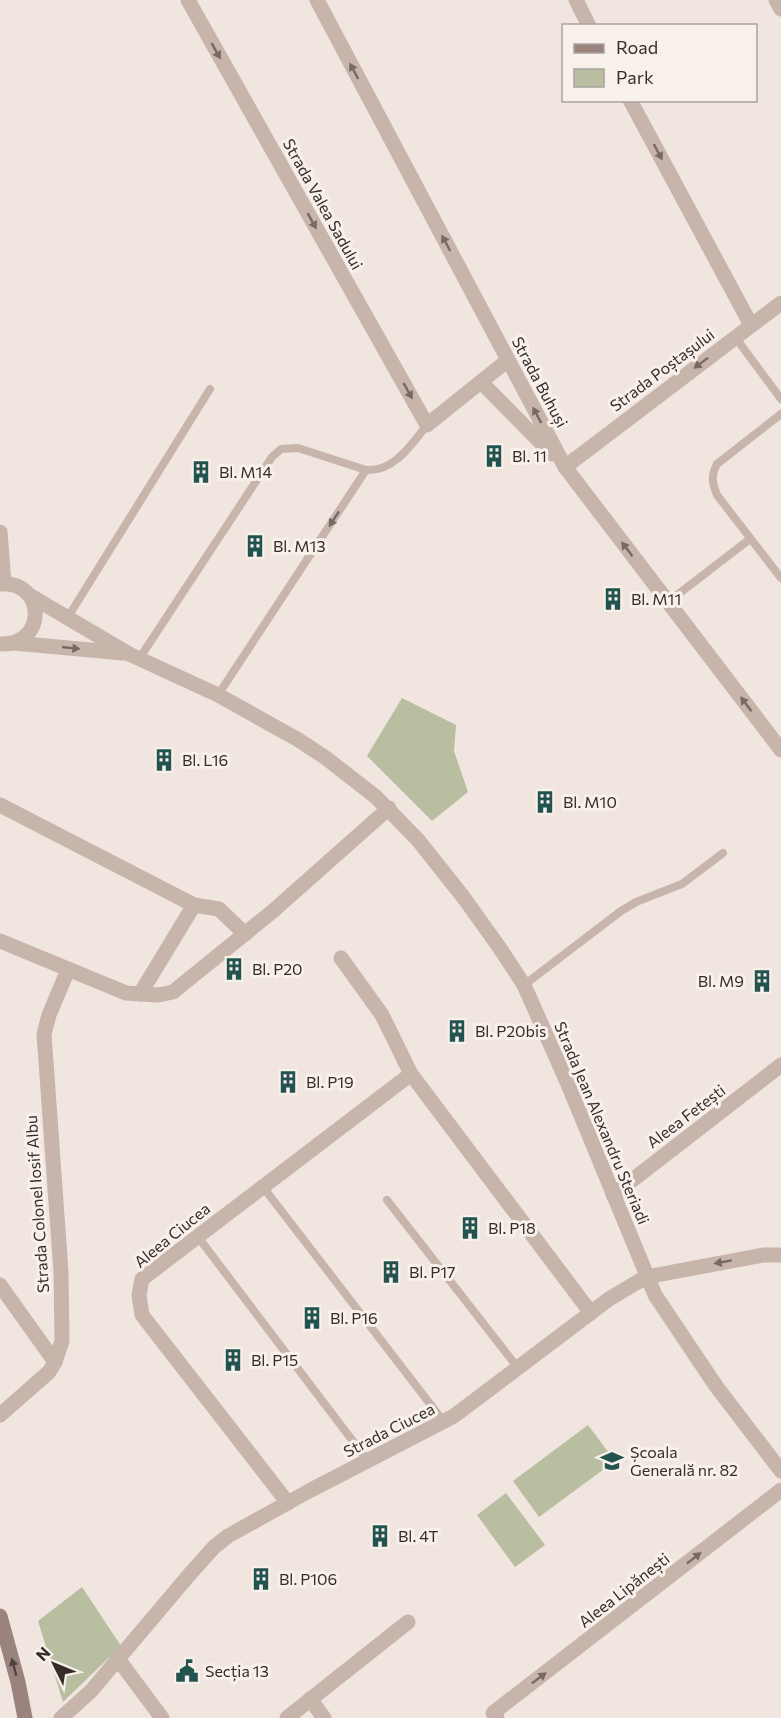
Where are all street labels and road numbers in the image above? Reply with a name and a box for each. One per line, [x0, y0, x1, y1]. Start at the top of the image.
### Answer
street label: Strada Valea Sadului [280, 135, 367, 272]
street label: Strada Poștașului [606, 324, 719, 417]
street label: Strada Buhuși [507, 333, 572, 431]
street label: Strada Jean Alexandru Steriadi [551, 1019, 654, 1227]
street label: Aleea Fetești [643, 1080, 730, 1153]
street label: Strada Colonel Iosif Albu [21, 1115, 52, 1294]
street label: Aleea Ciucea [130, 1198, 213, 1271]
street label: Strada Ciucea [340, 1398, 438, 1461]
street label: Aleea Lipănești [575, 1548, 674, 1633]

